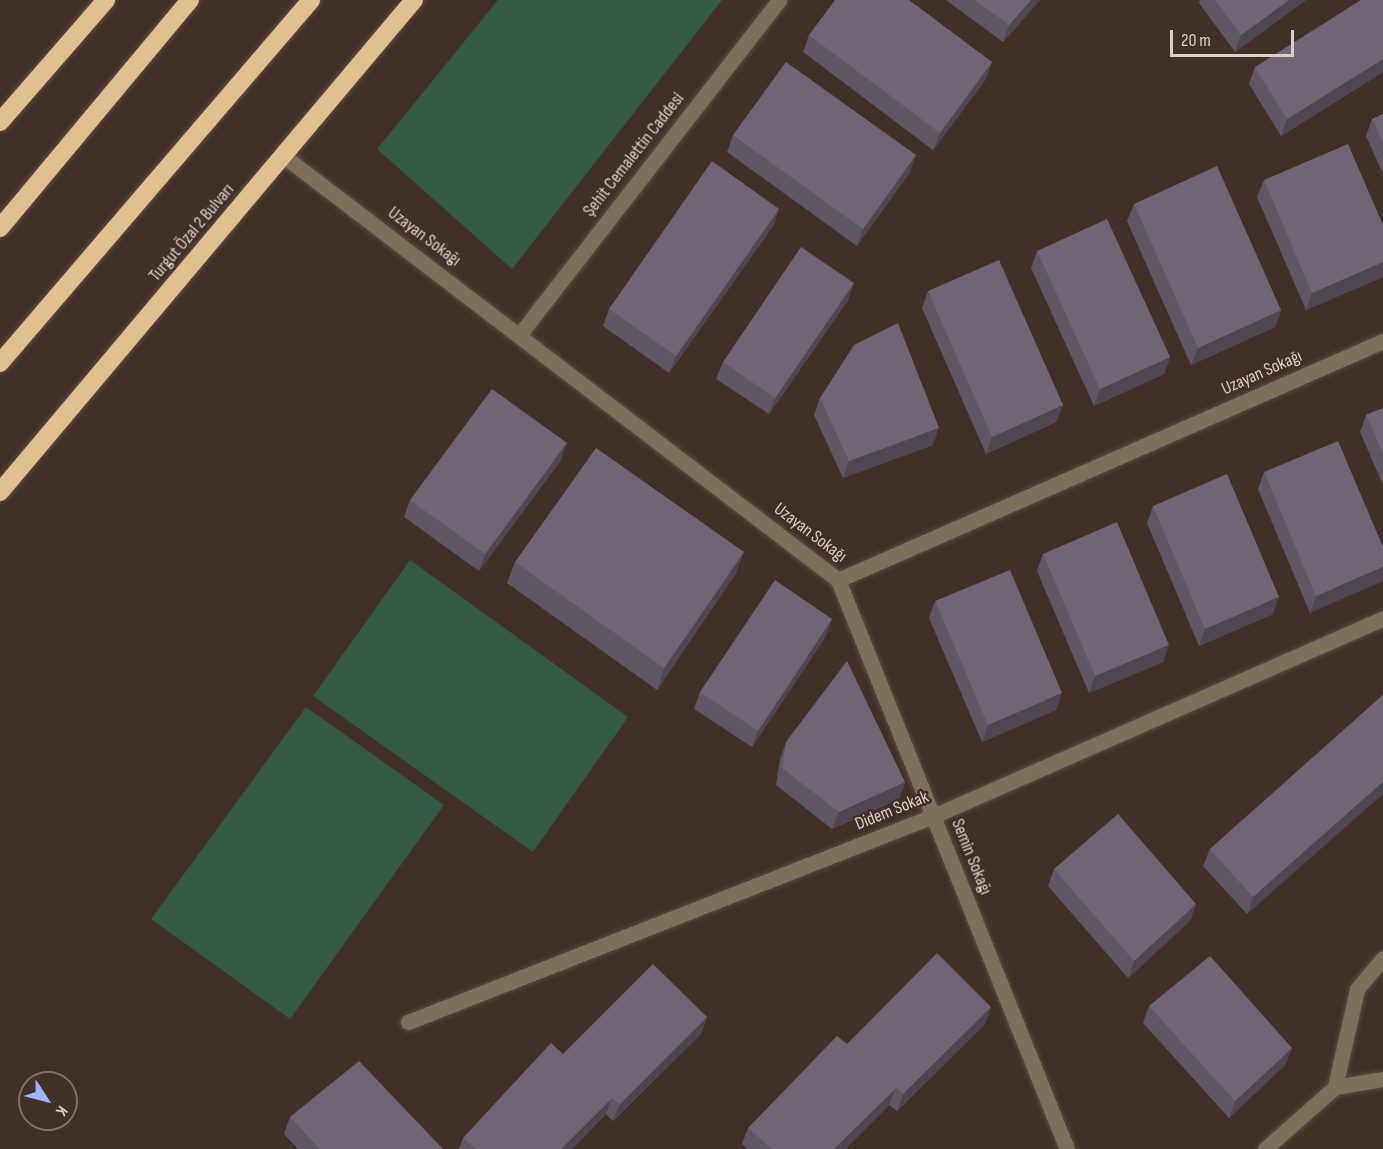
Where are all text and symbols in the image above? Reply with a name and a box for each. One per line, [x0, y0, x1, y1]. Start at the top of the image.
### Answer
scale bar [1173, 18, 1298, 56]
text: 20 m [1181, 30, 1211, 51]
street label: Şehit Cemalettin Caddesi [579, 89, 689, 221]
street label: Turgut Özal 2 Bulvarı [145, 180, 239, 286]
street label: Uzayan Sokağı [383, 203, 465, 271]
street label: Uzayan Sokağı [1218, 346, 1306, 400]
street label: Uzayan Sokağı [769, 499, 851, 567]
street label: Didem Sokak [852, 787, 932, 835]
street label: Semin Sokağı [946, 816, 996, 898]
north arrow [18, 1071, 78, 1131]
text: K [51, 1102, 71, 1119]

